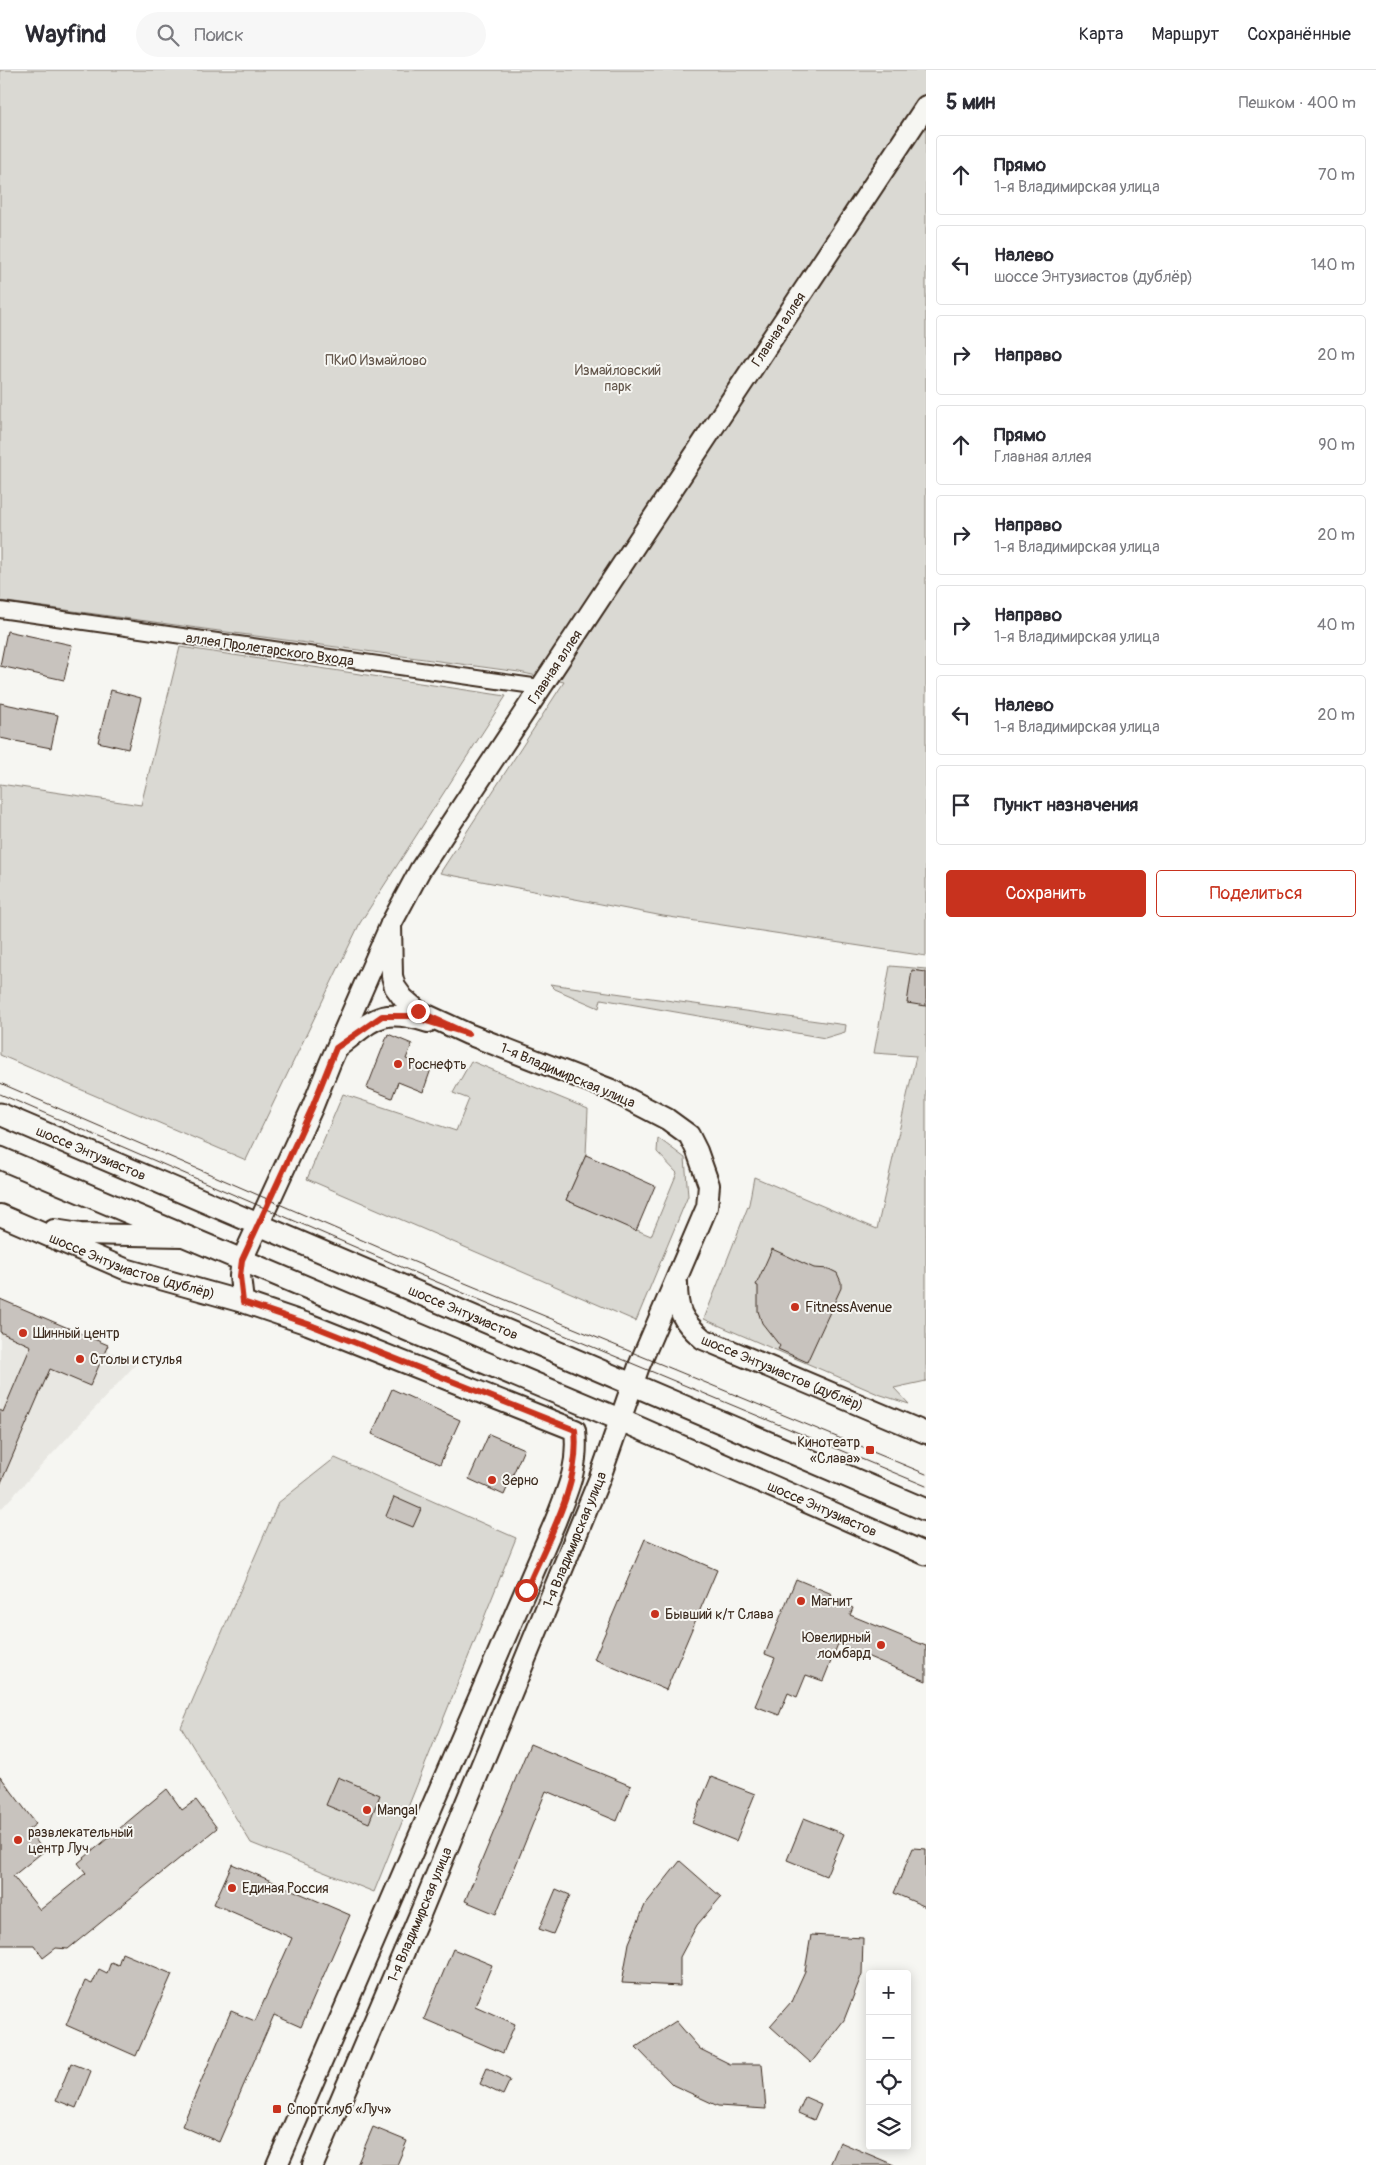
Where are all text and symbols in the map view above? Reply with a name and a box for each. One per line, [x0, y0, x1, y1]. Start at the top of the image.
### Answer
search box [136, 12, 486, 57]
text: Wayfind [25, 20, 106, 49]
icon: search [154, 21, 182, 49]
text: Поиск [194, 23, 244, 47]
text: Карта [1079, 23, 1123, 46]
text: Маршрут [1151, 23, 1219, 46]
text: Сохранённые [1247, 23, 1351, 46]
text: 5 мин [946, 89, 996, 116]
text: Пешком · 400 m [1239, 93, 1356, 113]
text: Прямо [994, 153, 1046, 177]
icon: ahead [947, 161, 975, 189]
text: 70 m [1318, 165, 1355, 185]
text: 1-я Владимирская улица [994, 177, 1160, 197]
text: Налево [994, 243, 1054, 267]
icon: left [947, 251, 975, 279]
text: 140 m [1311, 255, 1355, 275]
text: шоссе Энтузиастов (дублёр) [994, 267, 1193, 287]
street label: Главная аллея [748, 289, 809, 370]
icon: right [947, 341, 975, 369]
text: Направо [994, 343, 1062, 367]
text: 20 m [1317, 345, 1355, 365]
park label: ПКиО Измайлово [325, 352, 427, 369]
park label: Измайловский парк [575, 362, 661, 395]
text: Прямо [994, 423, 1046, 447]
icon: ahead [947, 431, 975, 459]
text: 90 m [1318, 435, 1355, 455]
text: Главная аллея [994, 447, 1092, 467]
text: Направо [994, 513, 1062, 537]
icon: right [947, 521, 975, 549]
text: 20 m [1317, 525, 1355, 545]
text: 1-я Владимирская улица [994, 537, 1160, 557]
text: Направо [994, 603, 1062, 627]
icon: right [947, 611, 975, 639]
text: 40 m [1317, 615, 1355, 635]
street label: Главная аллея [524, 627, 586, 707]
text: 1-я Владимирская улица [994, 627, 1160, 647]
street label: аллея Пролетарского Входа [185, 629, 355, 670]
text: Налево [994, 693, 1054, 717]
icon: left [947, 701, 975, 729]
text: 20 m [1317, 705, 1355, 725]
text: 1-я Владимирская улица [994, 717, 1160, 737]
icon: arrive [947, 791, 975, 819]
text: Пункт назначения [994, 793, 1138, 817]
button: Сохранить [946, 870, 1146, 917]
button: Поделиться [1156, 870, 1356, 917]
route end [407, 1000, 430, 1023]
street label: 1-я Владимирская улица [498, 1039, 638, 1112]
place label: Роснефть [408, 1056, 467, 1073]
marker: Роснефть [392, 1058, 404, 1070]
street label: шоссе Энтузиастов [33, 1122, 148, 1184]
street label: шоссе Энтузиастов (дублёр) [47, 1229, 217, 1303]
street label: шоссе Энтузиастов [406, 1282, 521, 1344]
place label: FitnessAvenue [805, 1299, 892, 1316]
marker: FitnessAvenue [789, 1301, 801, 1313]
place label: Шинный центр [33, 1325, 120, 1342]
marker: Шинный центр [17, 1327, 29, 1339]
street label: шоссе Энтузиастов (дублёр) [699, 1331, 866, 1415]
place label: Столы и стулья [90, 1351, 182, 1368]
marker: Столы и стулья [74, 1353, 86, 1365]
place label: Кинотеатр «Слава» [797, 1434, 860, 1467]
marker: Кинотеатр «Слава» [864, 1444, 876, 1456]
street label: 1-я Владимирская улица [539, 1470, 610, 1610]
place label: Зерно [502, 1472, 539, 1489]
marker: Зерно [486, 1474, 498, 1486]
street label: шоссе Энтузиастов [765, 1477, 880, 1540]
route start [515, 1579, 538, 1602]
place label: Магнит [811, 1593, 853, 1610]
marker: Магнит [795, 1595, 807, 1607]
place label: Бывший к/т Слава [665, 1606, 773, 1623]
marker: Бывший к/т Слава [649, 1608, 661, 1620]
place label: Ювелирный ломбард [802, 1629, 872, 1662]
marker: Ювелирный ломбард [875, 1639, 887, 1651]
place label: Mangal [377, 1802, 418, 1819]
marker: Mangal [361, 1804, 373, 1816]
place label: развлекательный центр Луч [28, 1824, 133, 1857]
marker: развлекательный центр Луч [12, 1834, 24, 1846]
street label: 1-я Владимирская улица [384, 1845, 456, 1985]
place label: Единая Россия [242, 1880, 329, 1897]
marker: Единая Россия [226, 1882, 238, 1894]
map controls [866, 1970, 911, 2150]
button: + [866, 1970, 911, 2015]
button: − [866, 2015, 911, 2060]
button: locate [866, 2060, 911, 2105]
place label: Спортклуб «Луч» [287, 2101, 391, 2118]
marker: Спортклуб «Луч» [271, 2103, 283, 2115]
button: layers [866, 2105, 911, 2150]

